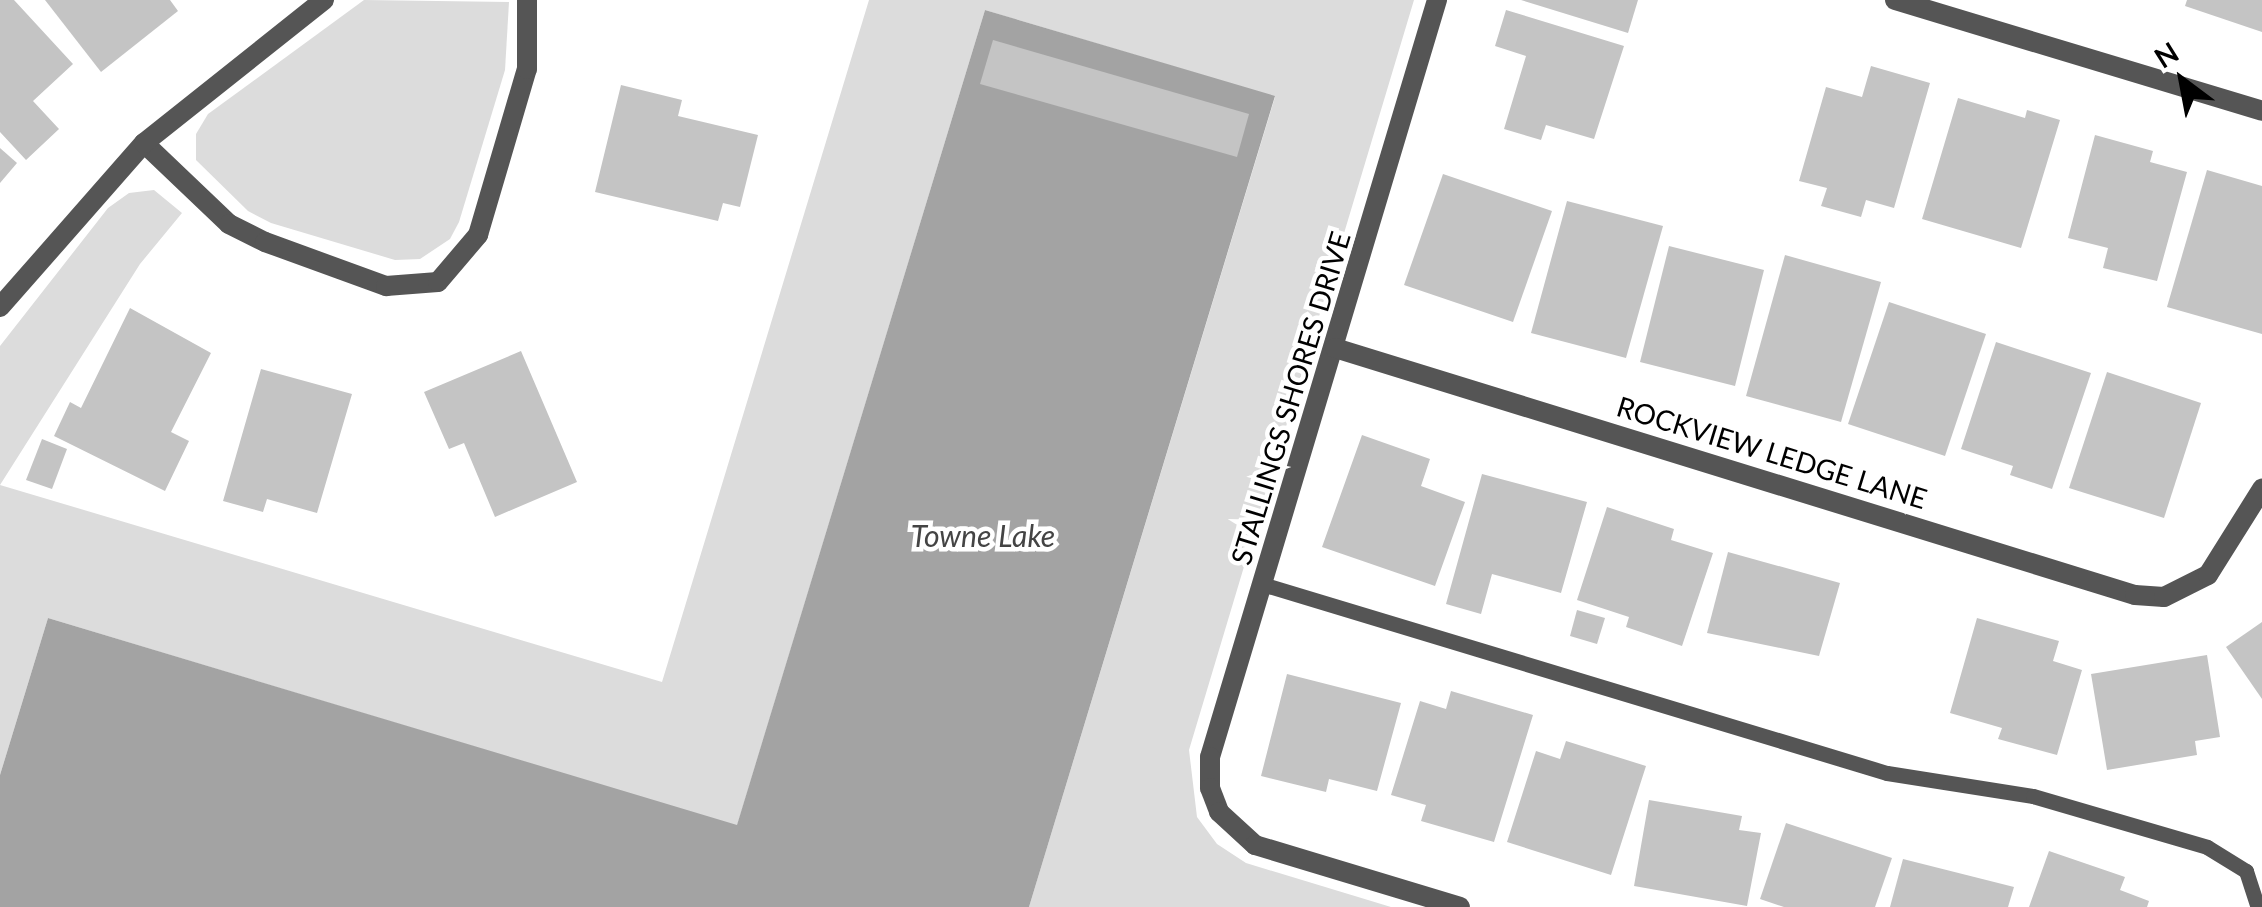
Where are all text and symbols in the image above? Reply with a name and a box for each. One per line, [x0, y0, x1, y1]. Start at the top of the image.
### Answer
north arrow [2132, 30, 2232, 130]
text: N [2148, 34, 2184, 75]
street label: STALLINGS SHORES DRIVE [1223, 227, 1357, 569]
street label: ROCKVIEW LEDGE LANE [1613, 389, 1931, 515]
water label: Towne Lake [911, 517, 1055, 553]

